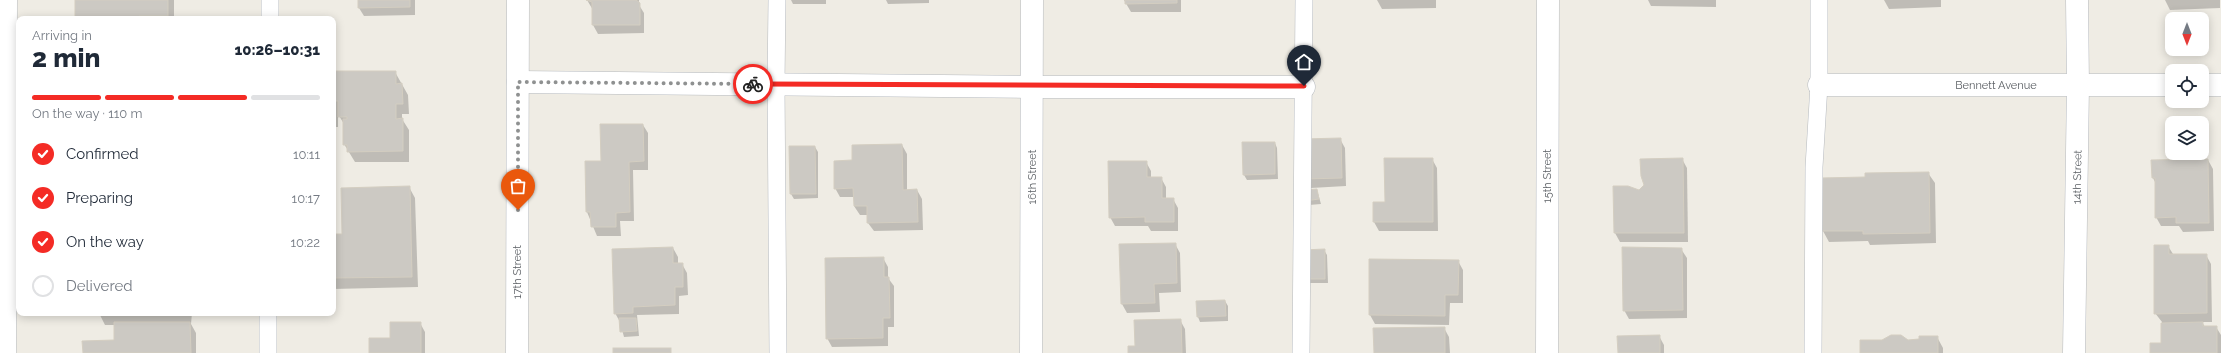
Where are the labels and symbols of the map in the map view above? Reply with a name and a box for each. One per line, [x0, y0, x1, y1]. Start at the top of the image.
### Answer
north arrow [2165, 12, 2209, 56]
pin [1287, 45, 1321, 86]
courier [733, 64, 773, 104]
street label: Bennett Avenue [1955, 79, 2037, 92]
street label: 16th Street [1026, 149, 1039, 204]
street label: 15th Street [1541, 149, 1554, 203]
street label: 14th Street [2071, 150, 2084, 204]
pin [501, 169, 535, 210]
street label: 17th Street [511, 245, 524, 299]

